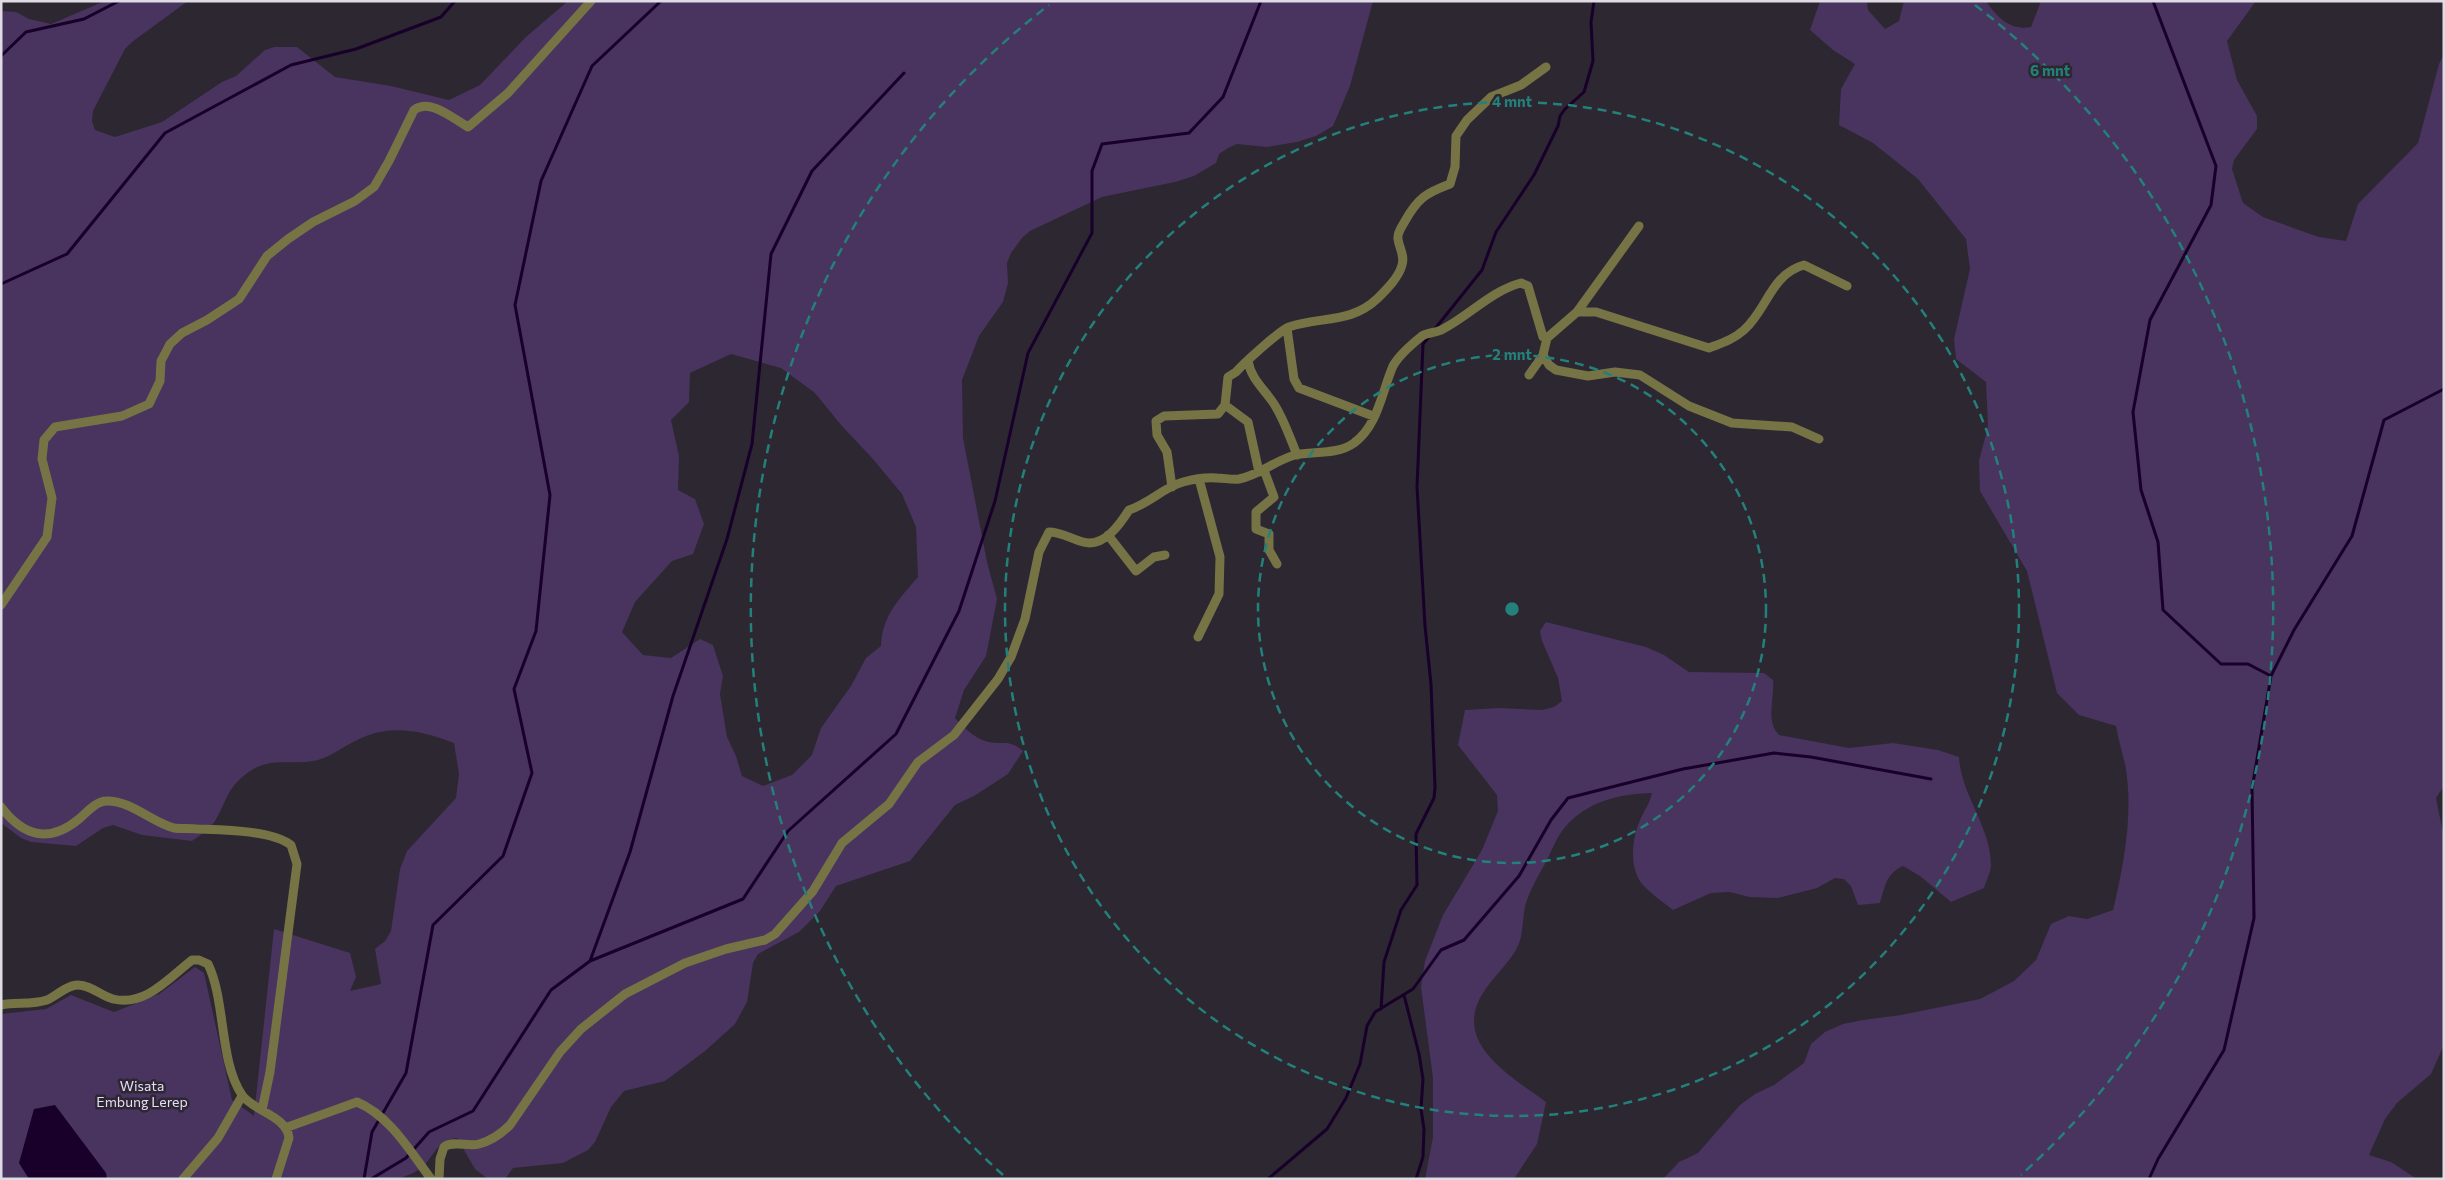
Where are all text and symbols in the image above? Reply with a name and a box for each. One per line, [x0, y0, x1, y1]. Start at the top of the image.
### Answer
text: 6 mnt [2030, 61, 2070, 79]
text: 4 mnt [1492, 92, 1532, 110]
text: 2 mnt [1492, 345, 1532, 363]
centre of rings [1503, 600, 1521, 618]
park label: Wisata Embung Lerep [96, 1077, 188, 1110]

